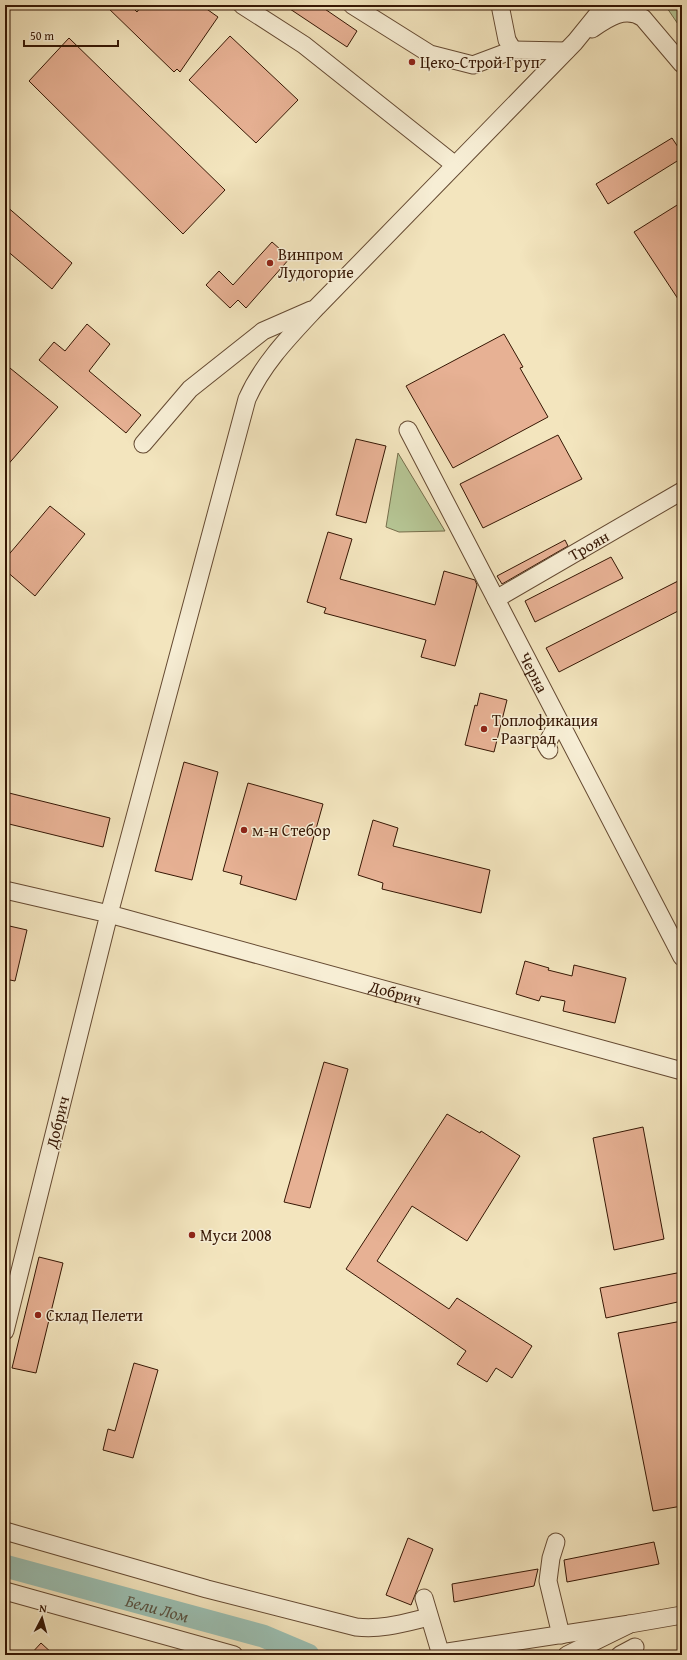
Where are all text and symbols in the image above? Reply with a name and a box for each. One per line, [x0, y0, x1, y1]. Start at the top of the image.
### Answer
scale bar [24, 22, 118, 48]
text: 50 m [30, 27, 54, 44]
place label: Цеко-Строй Груп [420, 50, 540, 74]
marker: Цеко-Строй Груп [407, 57, 417, 67]
place label: Винпром Лудогорие [278, 242, 354, 284]
marker: Винпром Лудогорие [265, 258, 275, 268]
street label: Троян [564, 524, 613, 566]
street label: Черна [513, 648, 555, 697]
place label: Топлофикация - Разград [492, 708, 598, 750]
marker: Топлофикация - Разград [479, 724, 489, 734]
place label: м-н Стебор [252, 818, 331, 842]
marker: м-н Стебор [239, 825, 249, 835]
street label: Добрич [366, 974, 425, 1011]
street label: Добрич [39, 1093, 75, 1152]
place label: Муси 2008 [200, 1223, 272, 1247]
marker: Муси 2008 [187, 1230, 197, 1240]
place label: Склад Пелети [46, 1303, 144, 1327]
marker: Склад Пелети [33, 1310, 43, 1320]
water label: Бели Лом [123, 1587, 192, 1628]
north arrow [22, 1598, 62, 1638]
text: N [39, 1600, 48, 1616]

